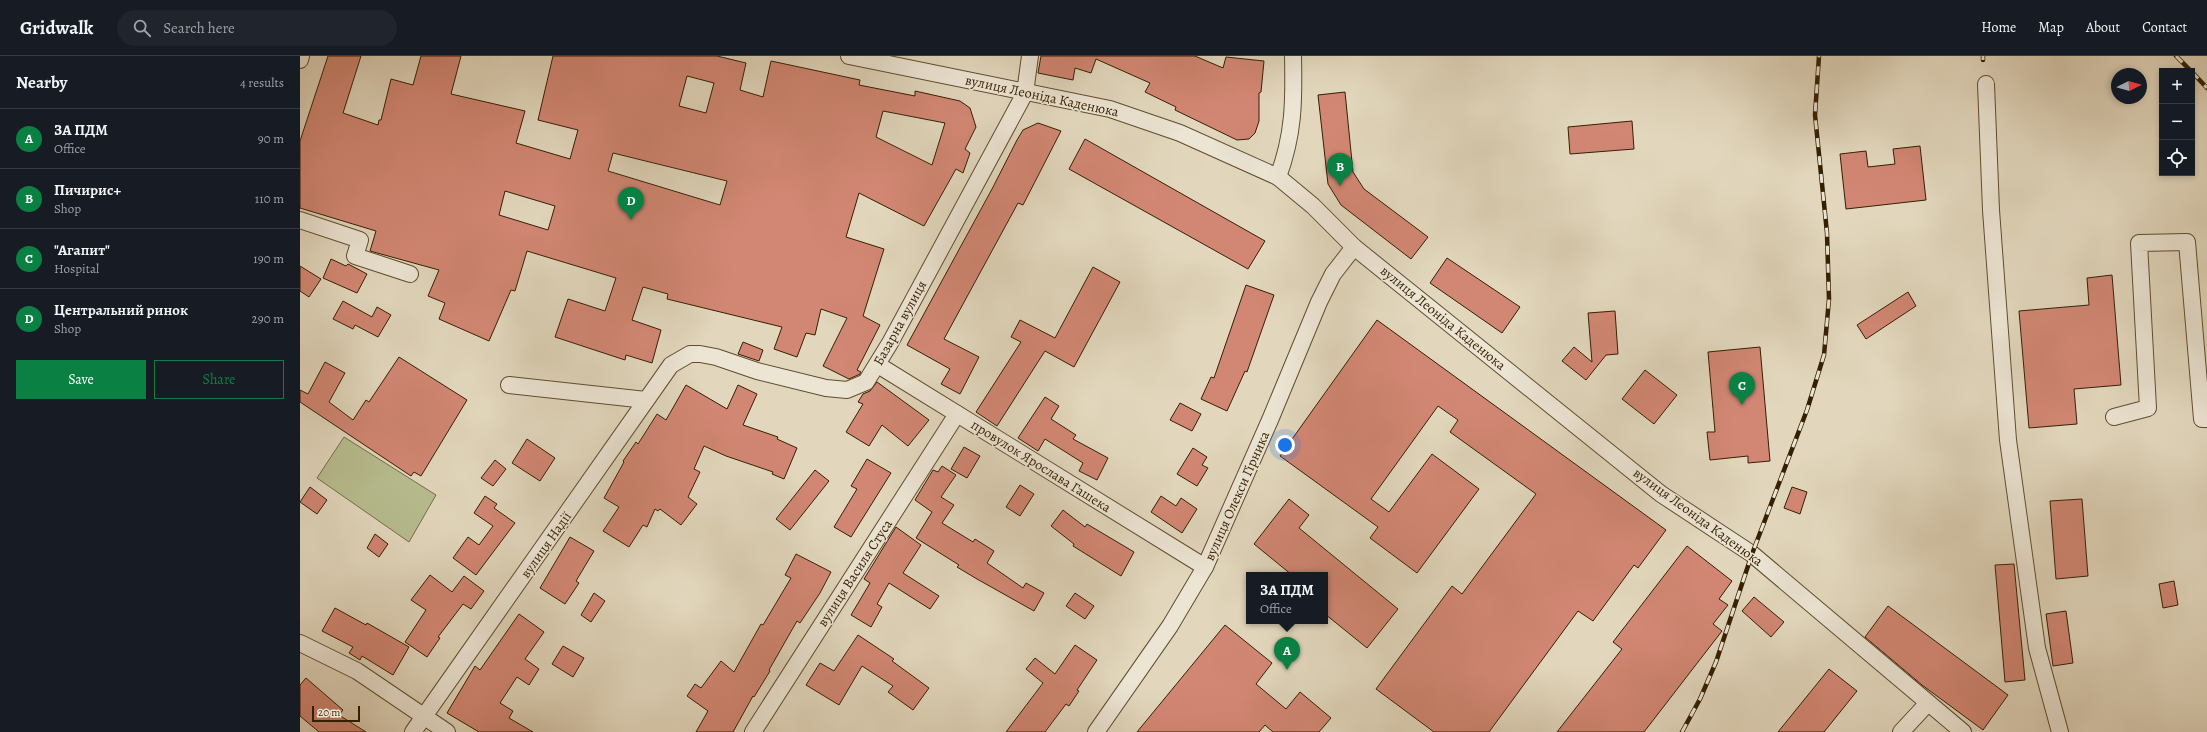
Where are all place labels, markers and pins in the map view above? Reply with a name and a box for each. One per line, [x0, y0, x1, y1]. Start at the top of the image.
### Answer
pin: B [1327, 153, 1353, 186]
pin: D [618, 187, 644, 220]
pin: C [1729, 372, 1755, 405]
pin: A [1274, 637, 1300, 670]

